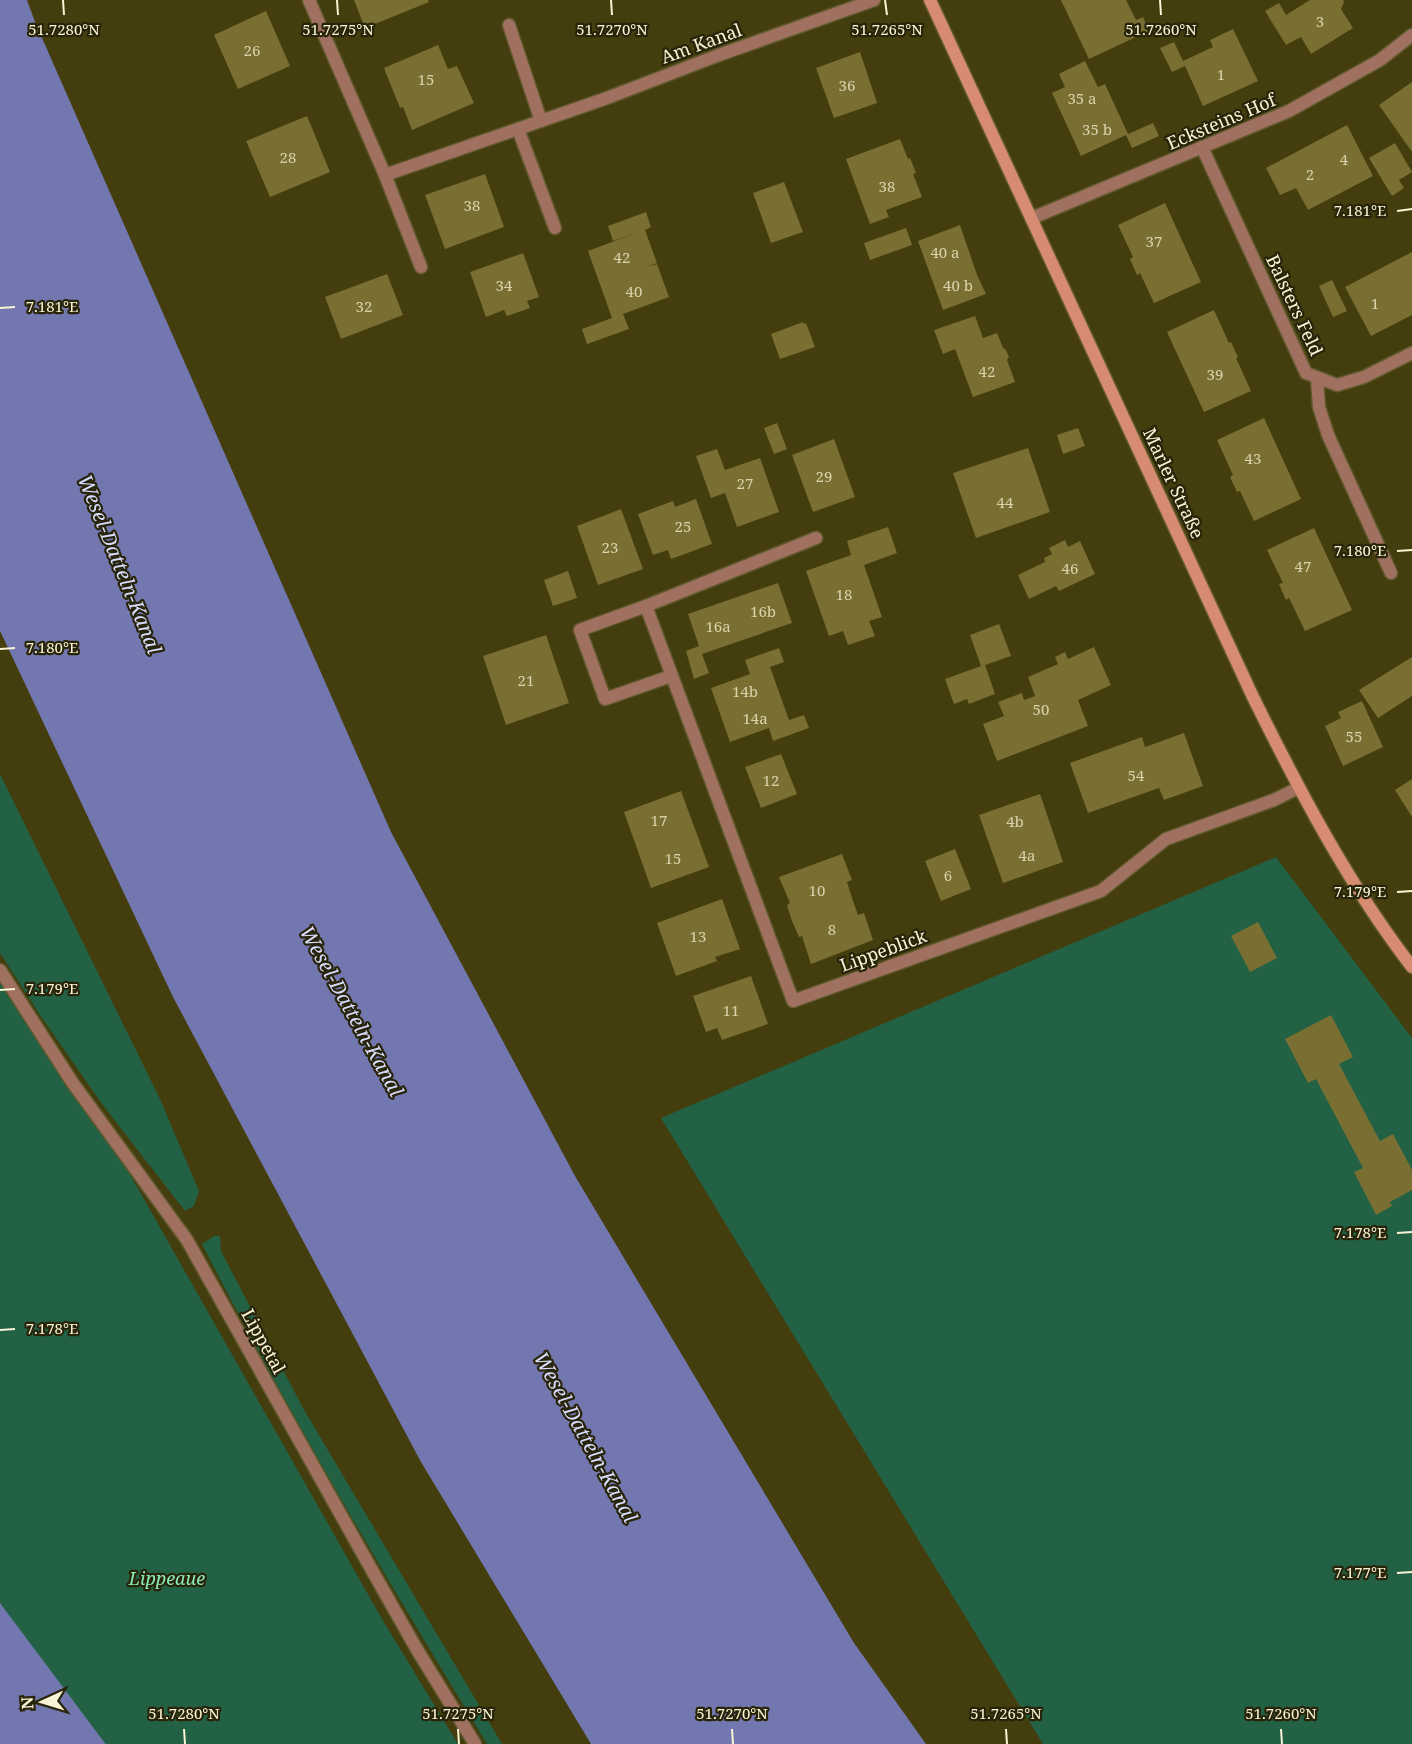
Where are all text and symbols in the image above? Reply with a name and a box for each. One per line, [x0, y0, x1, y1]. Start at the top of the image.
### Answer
house number: 3 [1316, 11, 1324, 31]
street label: Am Kanal [657, 17, 745, 69]
text: 51.7280°N [28, 19, 100, 39]
text: 51.7275°N [302, 19, 374, 39]
text: 51.7270°N [576, 19, 648, 39]
text: 51.7265°N [851, 19, 923, 39]
text: 51.7260°N [1125, 19, 1197, 39]
house number: 26 [244, 40, 260, 60]
house number: 1 [1217, 64, 1225, 84]
house number: 15 [418, 69, 434, 89]
house number: 36 [839, 75, 855, 95]
street label: Ecksteins Hof [1163, 87, 1280, 155]
house number: 35 a [1067, 88, 1097, 108]
house number: 35 b [1082, 119, 1112, 139]
house number: 28 [280, 147, 296, 167]
house number: 4 [1340, 149, 1349, 169]
house number: 2 [1306, 164, 1314, 184]
house number: 38 [879, 176, 895, 196]
house number: 38 [464, 195, 480, 215]
text: 7.181°E [1334, 200, 1386, 220]
house number: 37 [1146, 231, 1162, 251]
house number: 40 a [930, 242, 960, 262]
house number: 42 [614, 247, 630, 267]
street label: Balsters Feld [1261, 251, 1329, 359]
house number: 34 [496, 275, 513, 295]
house number: 40 b [943, 275, 973, 295]
house number: 40 [626, 281, 642, 301]
house number: 1 [1371, 293, 1379, 313]
text: 7.181°E [26, 296, 78, 316]
house number: 32 [356, 296, 372, 316]
house number: 42 [979, 361, 995, 381]
house number: 39 [1207, 364, 1223, 384]
street label: Marler Straße [1138, 424, 1210, 542]
house number: 43 [1245, 448, 1261, 468]
house number: 29 [816, 466, 832, 486]
water label: Wesel-Datteln-Kanal [72, 470, 168, 658]
house number: 27 [737, 473, 753, 493]
house number: 44 [997, 492, 1014, 512]
house number: 25 [675, 516, 691, 536]
house number: 23 [602, 537, 618, 557]
text: 7.180°E [1334, 540, 1386, 560]
house number: 47 [1295, 556, 1311, 576]
house number: 46 [1062, 558, 1078, 578]
house number: 18 [836, 584, 852, 604]
house number: 16b [750, 601, 776, 621]
house number: 16a [705, 616, 731, 636]
text: 7.180°E [26, 637, 78, 657]
house number: 21 [518, 670, 534, 690]
house number: 14b [732, 681, 758, 701]
house number: 50 [1033, 699, 1049, 719]
house number: 14a [742, 708, 768, 728]
house number: 55 [1346, 726, 1362, 746]
house number: 54 [1128, 765, 1145, 785]
house number: 12 [763, 770, 779, 790]
house number: 17 [651, 810, 667, 830]
house number: 4b [1006, 811, 1024, 831]
house number: 4a [1019, 845, 1035, 865]
house number: 15 [665, 848, 681, 868]
house number: 6 [944, 865, 952, 885]
house number: 10 [809, 880, 825, 900]
text: 7.179°E [1334, 881, 1386, 901]
house number: 8 [828, 919, 836, 939]
water label: Wesel-Datteln-Kanal [294, 921, 410, 1101]
street label: Lippeblick [836, 923, 930, 977]
house number: 13 [690, 926, 706, 946]
text: 7.179°E [26, 978, 78, 998]
house number: 11 [723, 1000, 739, 1020]
text: 7.178°E [1334, 1222, 1386, 1242]
street label: Lippetal [236, 1304, 292, 1378]
text: 7.178°E [26, 1318, 78, 1338]
water label: Wesel-Datteln-Kanal [528, 1347, 644, 1527]
text: 7.177°E [1334, 1562, 1386, 1582]
park label: Lippeaue [128, 1566, 205, 1590]
north arrow [12, 1672, 72, 1732]
text: N [16, 1696, 38, 1710]
text: 51.7280°N [148, 1703, 220, 1723]
text: 51.7275°N [422, 1703, 494, 1723]
text: 51.7270°N [696, 1703, 768, 1723]
text: 51.7265°N [970, 1703, 1042, 1723]
text: 51.7260°N [1245, 1703, 1317, 1723]

